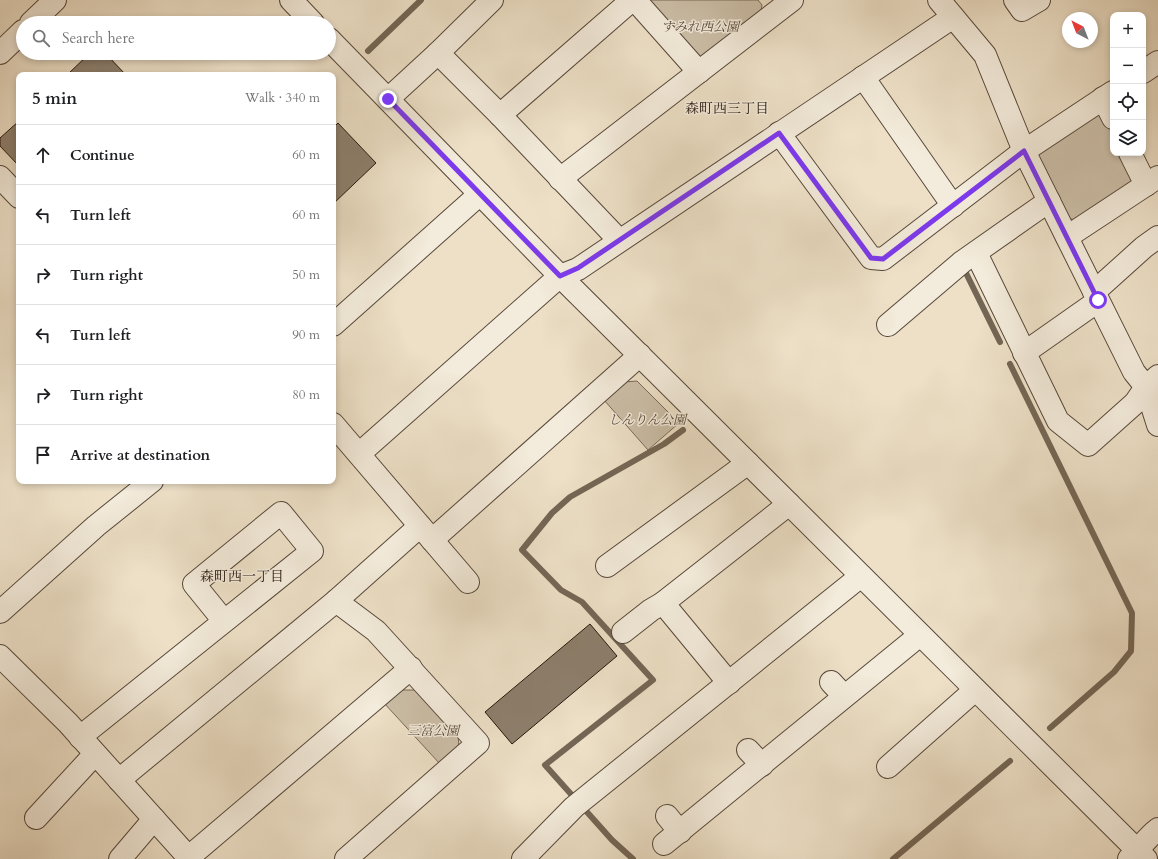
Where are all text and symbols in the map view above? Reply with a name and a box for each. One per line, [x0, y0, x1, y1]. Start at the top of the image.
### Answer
north arrow [1062, 12, 1098, 48]
map controls [1110, 12, 1146, 156]
button: + [1110, 12, 1146, 48]
search box [16, 16, 336, 60]
park label: すみれ西公園 [661, 18, 741, 36]
icon: search [30, 27, 52, 49]
text: Search here [62, 28, 135, 48]
button: − [1110, 48, 1146, 84]
button: locate [1110, 84, 1146, 120]
text: 5 min [32, 87, 77, 110]
text: Walk · 340 m [245, 89, 320, 107]
route end [379, 90, 397, 108]
district label: 森町西三丁目 [685, 99, 769, 118]
button: layers [1110, 120, 1146, 156]
icon: ahead [32, 144, 54, 166]
text: Continue [70, 145, 135, 165]
text: 60 m [292, 146, 320, 164]
icon: left [32, 204, 54, 226]
text: Turn left [70, 205, 131, 225]
text: 60 m [292, 206, 320, 224]
icon: right [32, 264, 54, 286]
text: Turn right [70, 265, 143, 285]
text: 50 m [292, 266, 320, 284]
route start [1089, 291, 1107, 309]
icon: left [32, 324, 54, 346]
text: Turn left [70, 325, 131, 345]
text: 90 m [292, 326, 320, 344]
icon: right [32, 384, 54, 406]
text: Turn right [70, 385, 143, 405]
text: 80 m [292, 386, 320, 404]
park label: しんりん公園 [608, 411, 688, 429]
icon: arrive [32, 444, 54, 466]
text: Arrive at destination [70, 445, 210, 465]
district label: 森町西一丁目 [200, 567, 284, 586]
park label: 三富公園 [407, 722, 461, 740]

